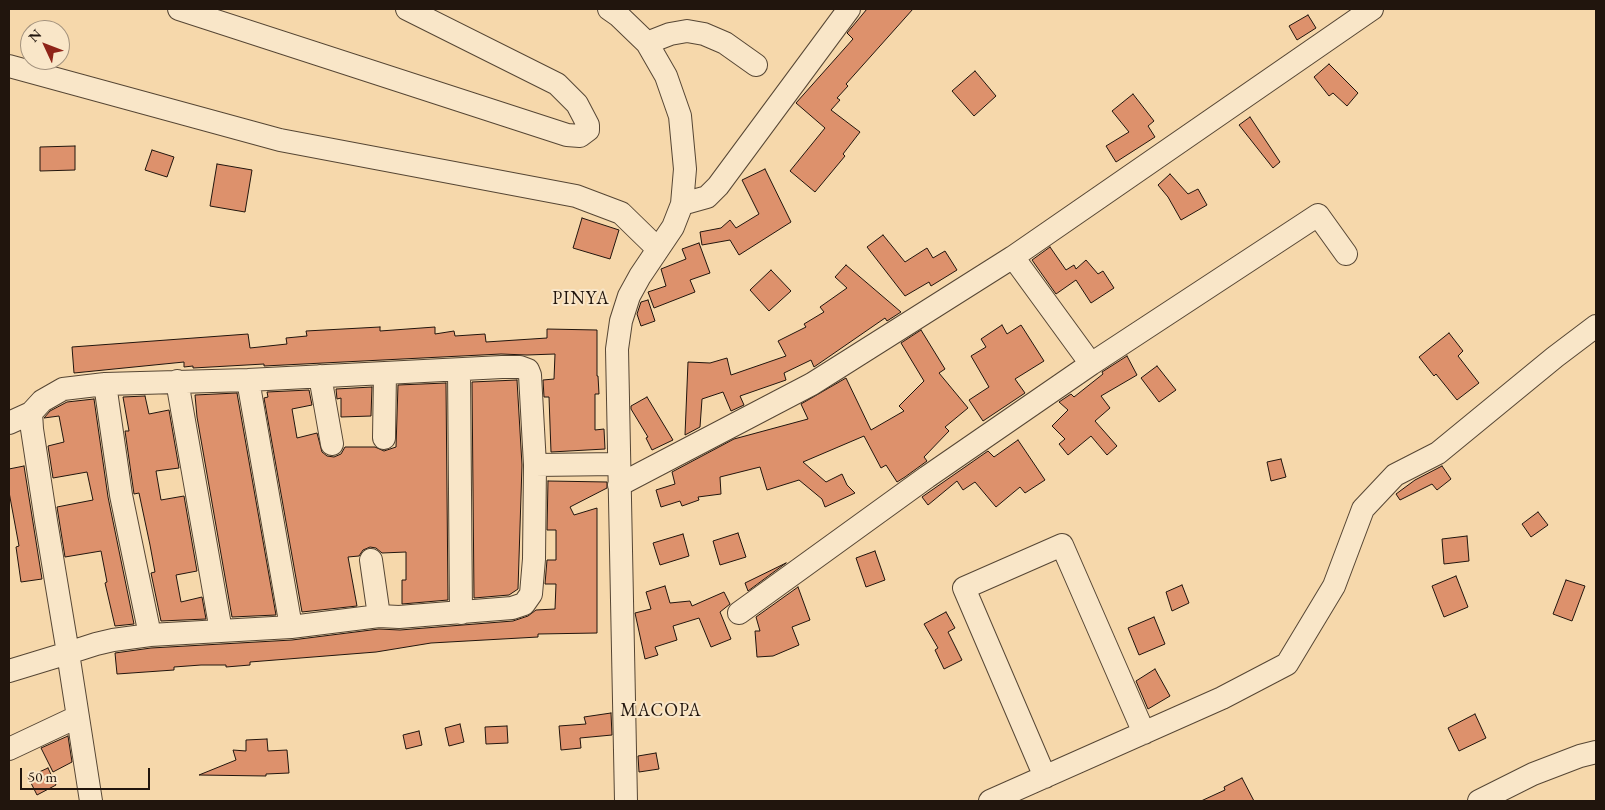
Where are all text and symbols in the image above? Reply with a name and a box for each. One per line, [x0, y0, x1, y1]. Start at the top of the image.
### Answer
north arrow [20, 20, 70, 70]
text: N [24, 25, 45, 46]
district label: PINYA [552, 288, 610, 310]
district label: MACOPA [620, 700, 702, 722]
scale bar [22, 758, 152, 790]
text: 50 m [28, 767, 57, 786]

